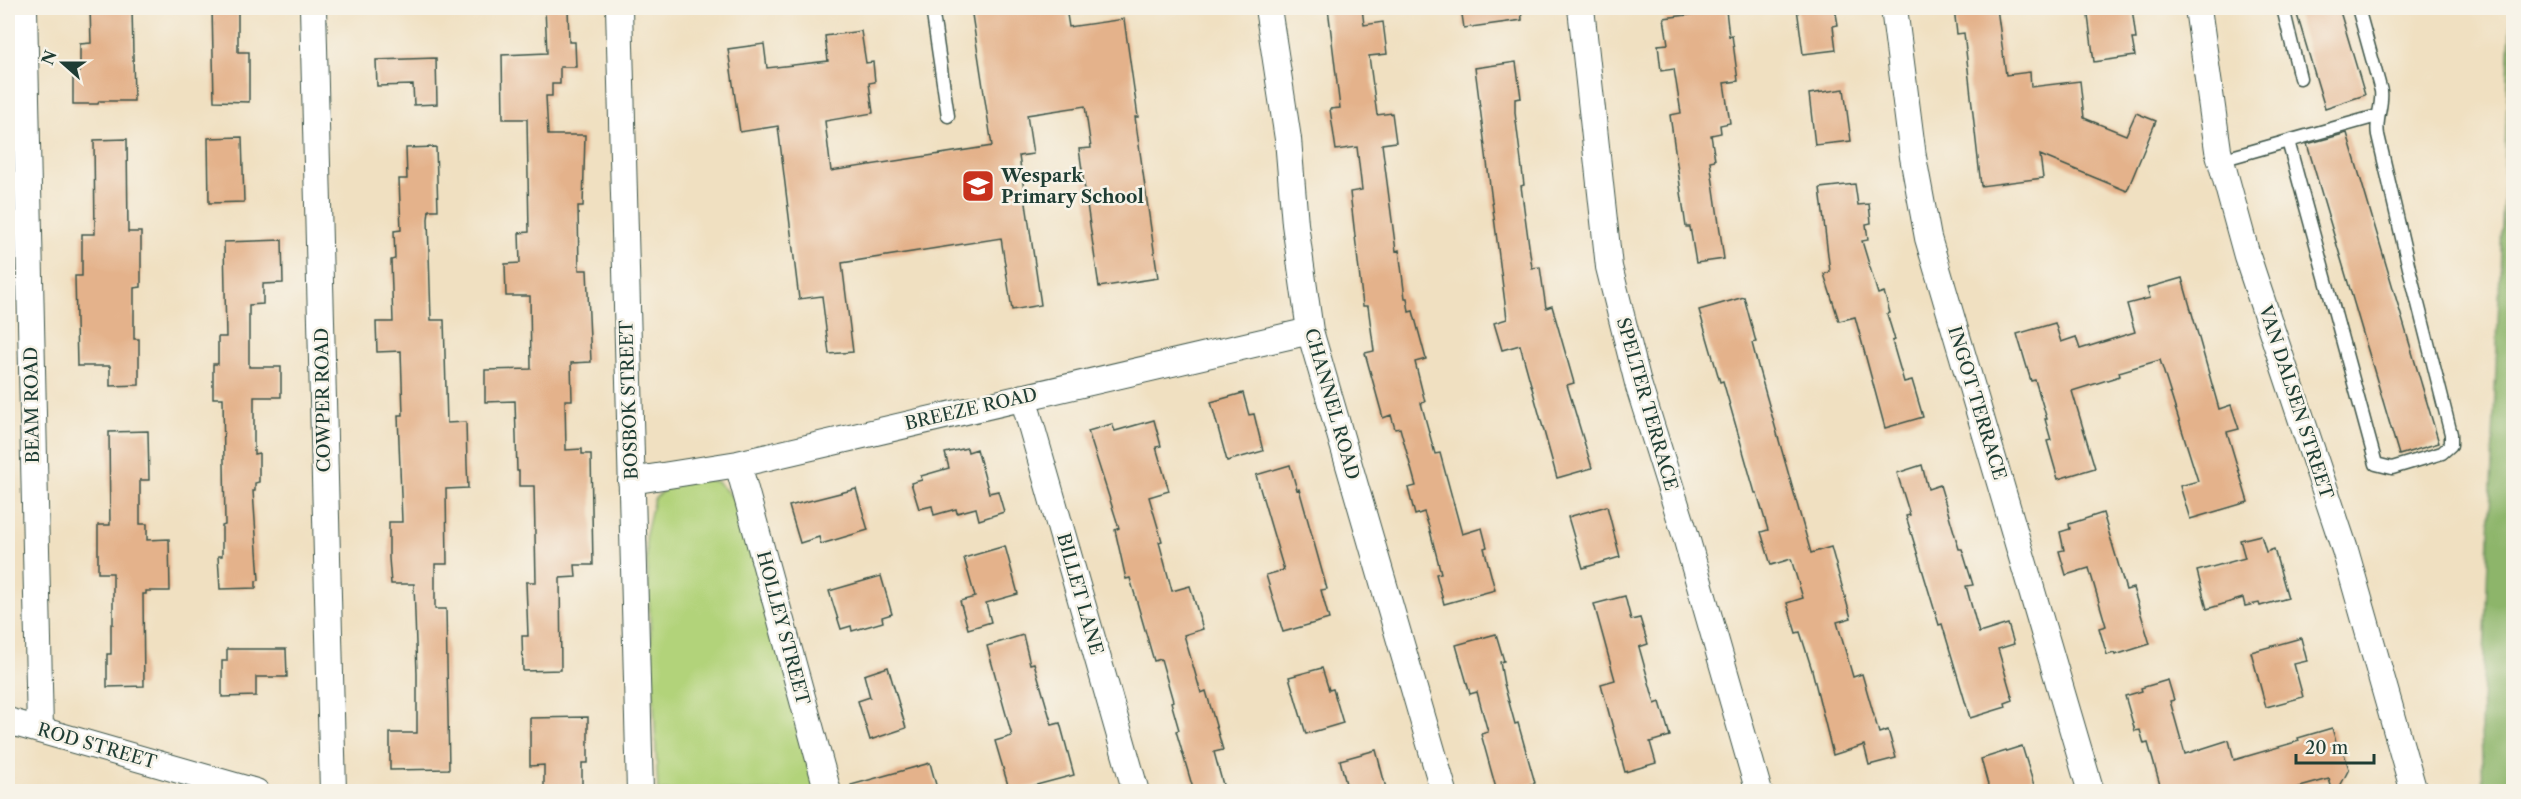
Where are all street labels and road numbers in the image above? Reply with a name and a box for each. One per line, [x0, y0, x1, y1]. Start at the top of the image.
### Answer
street label: VAN DALSEN STREET [2254, 301, 2338, 502]
street label: SPELTER TERRACE [1612, 315, 1682, 493]
street label: BOSBOK STREET [615, 319, 643, 480]
street label: INGOT TERRACE [1943, 323, 2011, 483]
street label: CHANNEL ROAD [1300, 326, 1364, 482]
street label: COWPER ROAD [311, 327, 335, 473]
street label: BEAM ROAD [20, 347, 44, 463]
street label: BREEZE ROAD [903, 383, 1039, 435]
street label: BILLET LANE [1052, 531, 1108, 657]
street label: HOLLEY STREET [752, 549, 814, 708]
street label: ROD STREET [35, 718, 160, 774]

